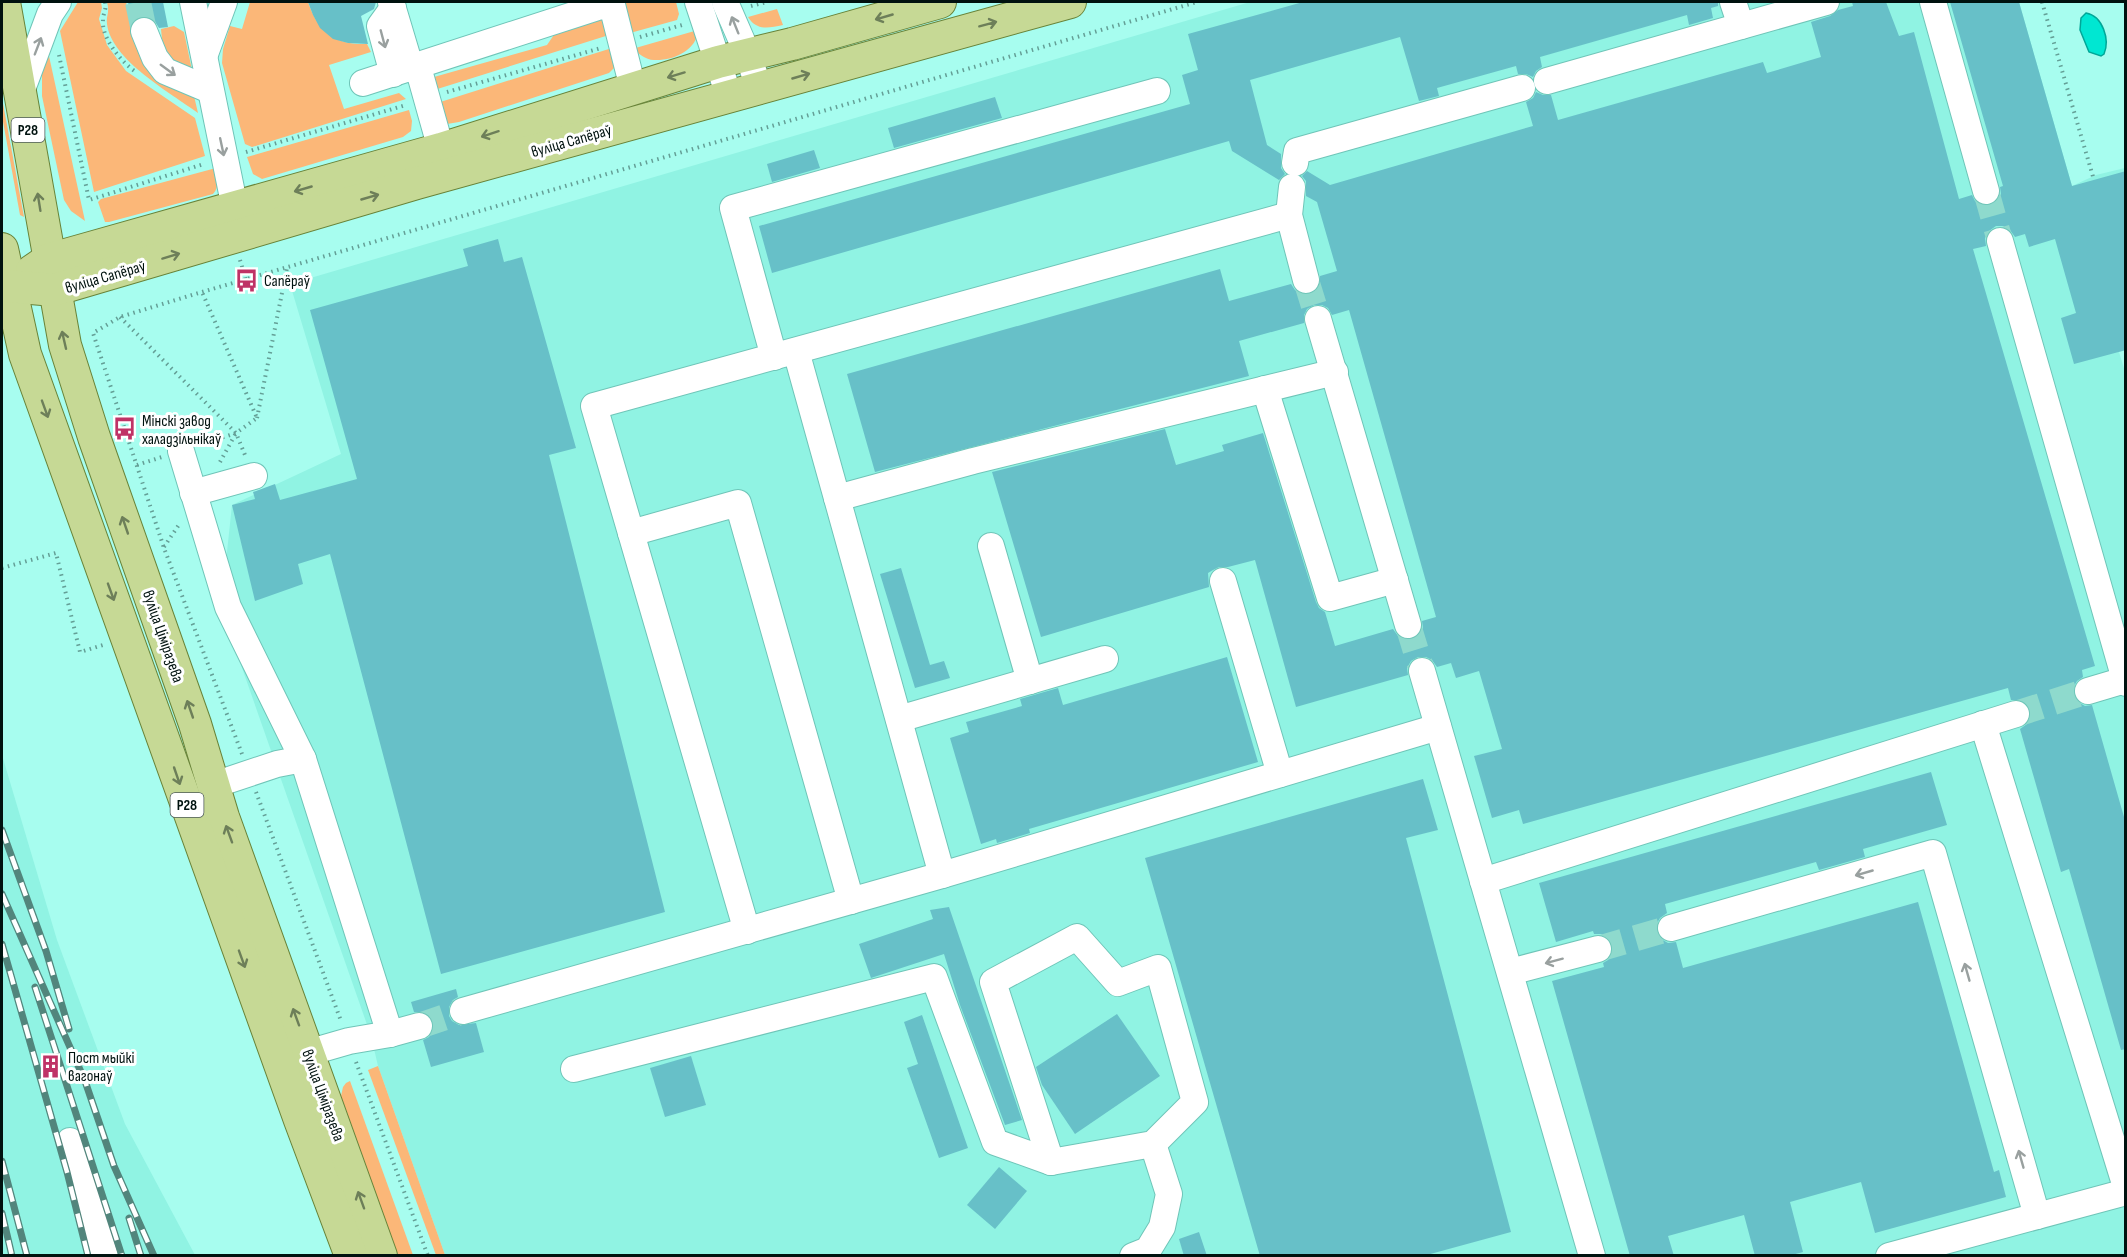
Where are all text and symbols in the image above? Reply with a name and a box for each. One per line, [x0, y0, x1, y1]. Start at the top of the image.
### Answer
one-way arrow [875, 12, 894, 24]
one-way arrow [729, 16, 740, 34]
one-way arrow [979, 18, 998, 29]
one-way arrow [378, 29, 389, 48]
one-way arrow [33, 37, 44, 56]
one-way arrow [160, 63, 176, 76]
one-way arrow [667, 70, 686, 81]
one-way arrow [791, 70, 810, 81]
road number: Р28 [12, 118, 44, 142]
street label: вуліца Сапёраў [529, 121, 614, 162]
one-way arrow [481, 129, 500, 140]
one-way arrow [216, 137, 228, 156]
one-way arrow [294, 184, 313, 195]
one-way arrow [360, 191, 379, 202]
one-way arrow [34, 193, 45, 212]
one-way arrow [161, 250, 180, 261]
street label: вуліца Сапёраў [63, 257, 148, 298]
bus stop icon: Сапёраў [233, 267, 259, 293]
place label: Сапёраў [264, 272, 310, 291]
one-way arrow [58, 331, 70, 350]
one-way arrow [40, 399, 51, 418]
place label: Мінскі завод халадзільнікаў [142, 412, 221, 449]
bus stop icon: Мінскі завод халадзільнікаў [111, 416, 137, 442]
one-way arrow [119, 517, 130, 535]
one-way arrow [107, 582, 118, 601]
street label: вуліца Ціміразева [138, 588, 187, 685]
one-way arrow [183, 701, 194, 719]
one-way arrow [173, 766, 184, 785]
road number: Р28 [170, 793, 204, 817]
one-way arrow [223, 825, 234, 843]
one-way arrow [1855, 868, 1874, 879]
one-way arrow [238, 950, 249, 968]
one-way arrow [1545, 955, 1564, 967]
one-way arrow [1961, 963, 1972, 982]
one-way arrow [290, 1008, 301, 1027]
street label: вуліца Ціміразева [297, 1047, 348, 1144]
place label: Пост мыйкі вагонаў [68, 1049, 135, 1086]
building icon: Пост мыйкі вагонаў [37, 1053, 63, 1079]
one-way arrow [2015, 1150, 2026, 1169]
one-way arrow [355, 1192, 366, 1210]

